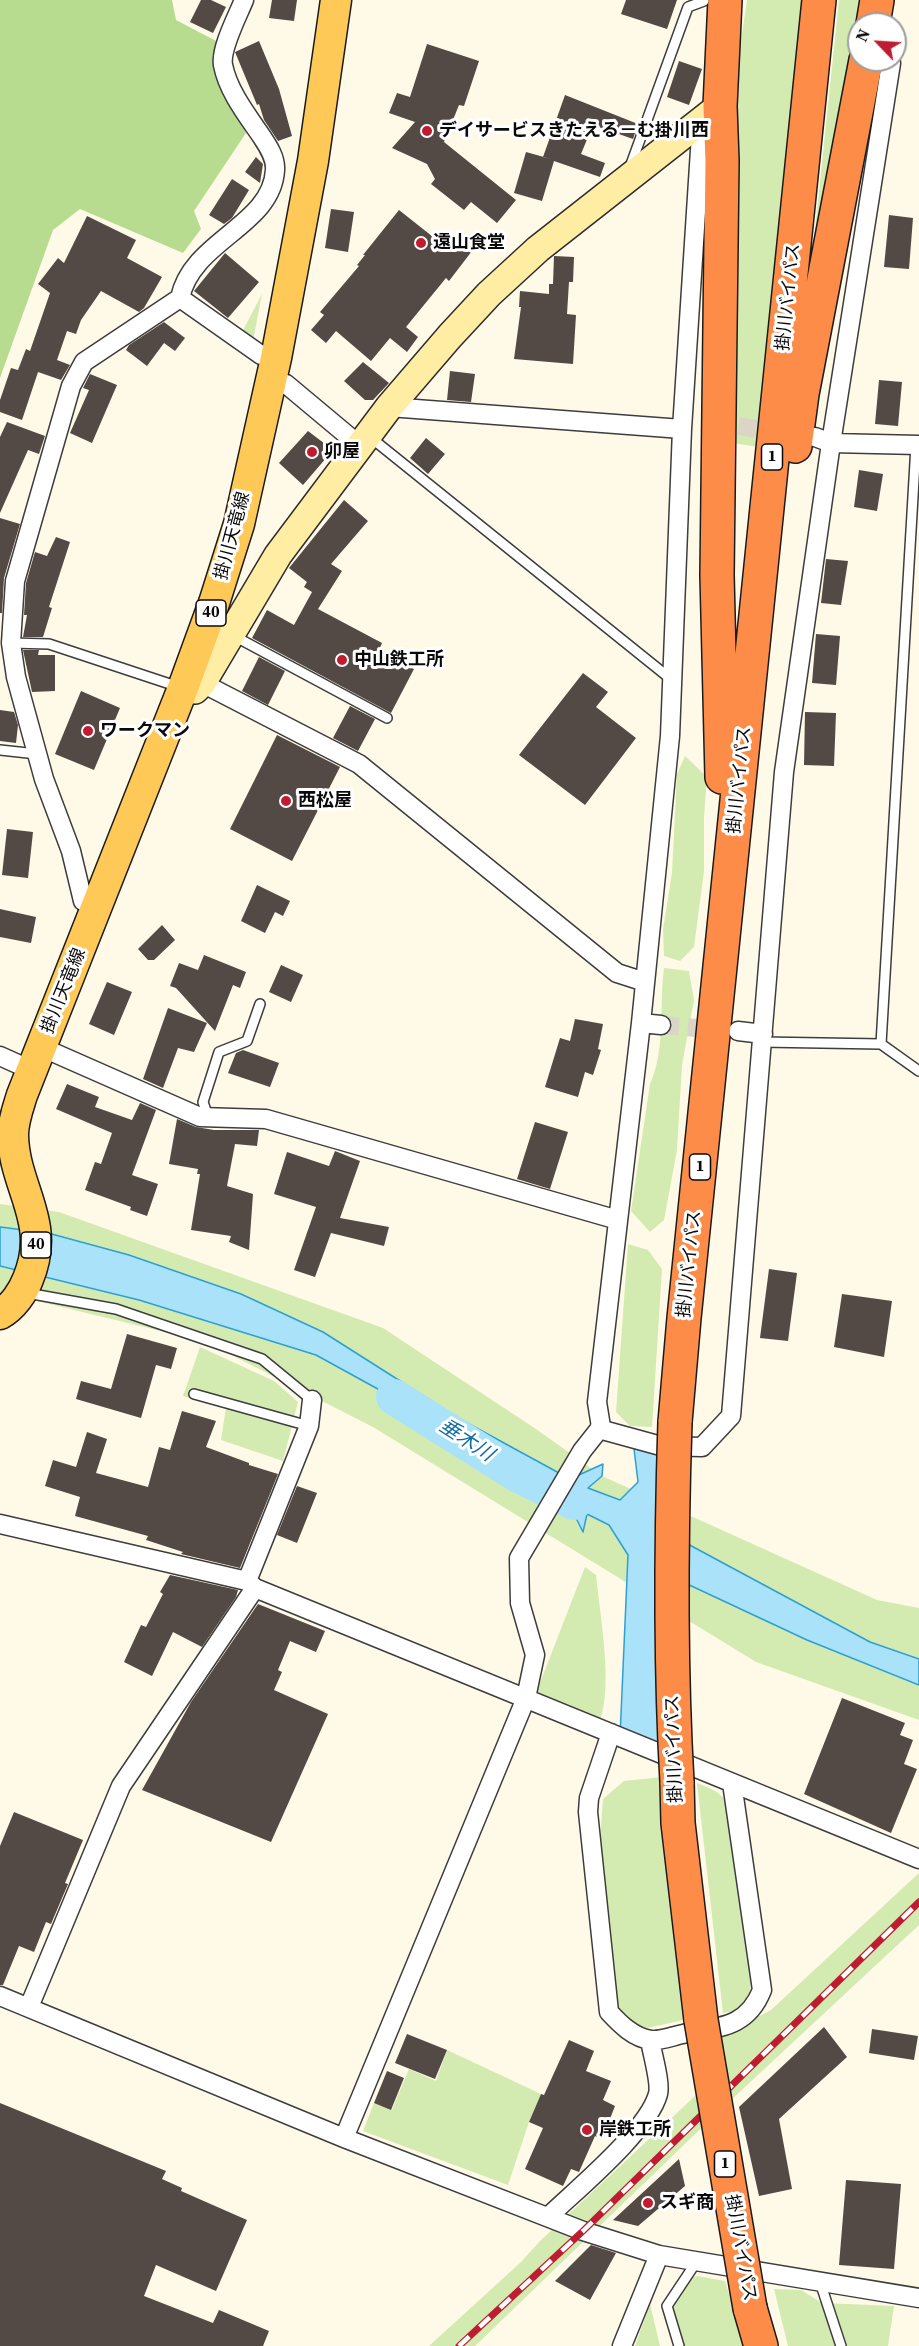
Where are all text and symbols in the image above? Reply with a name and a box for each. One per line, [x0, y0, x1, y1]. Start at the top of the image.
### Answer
north arrow [847, 12, 907, 72]
text: N [850, 25, 875, 45]
place label: デイサービスきたえる－む掛川西 [439, 120, 709, 142]
marker: デイサービスきたえる－む掛川西 [420, 124, 434, 138]
place label: 遠山食堂 [433, 232, 505, 254]
marker: 遠山食堂 [414, 236, 428, 250]
street label: 掛川バイパス [773, 242, 805, 352]
place label: 卯屋 [324, 441, 360, 463]
road number: 1 [762, 444, 782, 470]
marker: 卯屋 [305, 445, 319, 459]
street label: 掛川天竜線 [211, 490, 255, 582]
road number: 40 [196, 600, 226, 626]
place label: 中山鉄工所 [354, 649, 444, 671]
marker: 中山鉄工所 [335, 653, 349, 667]
place label: ワークマン [100, 720, 190, 742]
marker: ワークマン [81, 724, 95, 738]
street label: 掛川バイパス [724, 725, 756, 835]
place label: 西松屋 [298, 790, 352, 812]
marker: 西松屋 [279, 794, 293, 808]
street label: 掛川天竜線 [37, 945, 91, 1037]
road number: 1 [690, 1154, 710, 1180]
street label: 掛川バイパス [674, 1209, 706, 1319]
road number: 40 [21, 1232, 51, 1258]
water label: 垂木川 [434, 1415, 498, 1467]
street label: 掛川バイパス [662, 1695, 688, 1803]
place label: 岸鉄工所 [599, 2119, 671, 2141]
marker: 岸鉄工所 [580, 2123, 594, 2137]
road number: 1 [714, 2151, 736, 2177]
place label: スギ商 [660, 2192, 714, 2214]
street label: 掛川バイパス [720, 2193, 760, 2303]
marker: スギ商 [641, 2196, 655, 2210]

